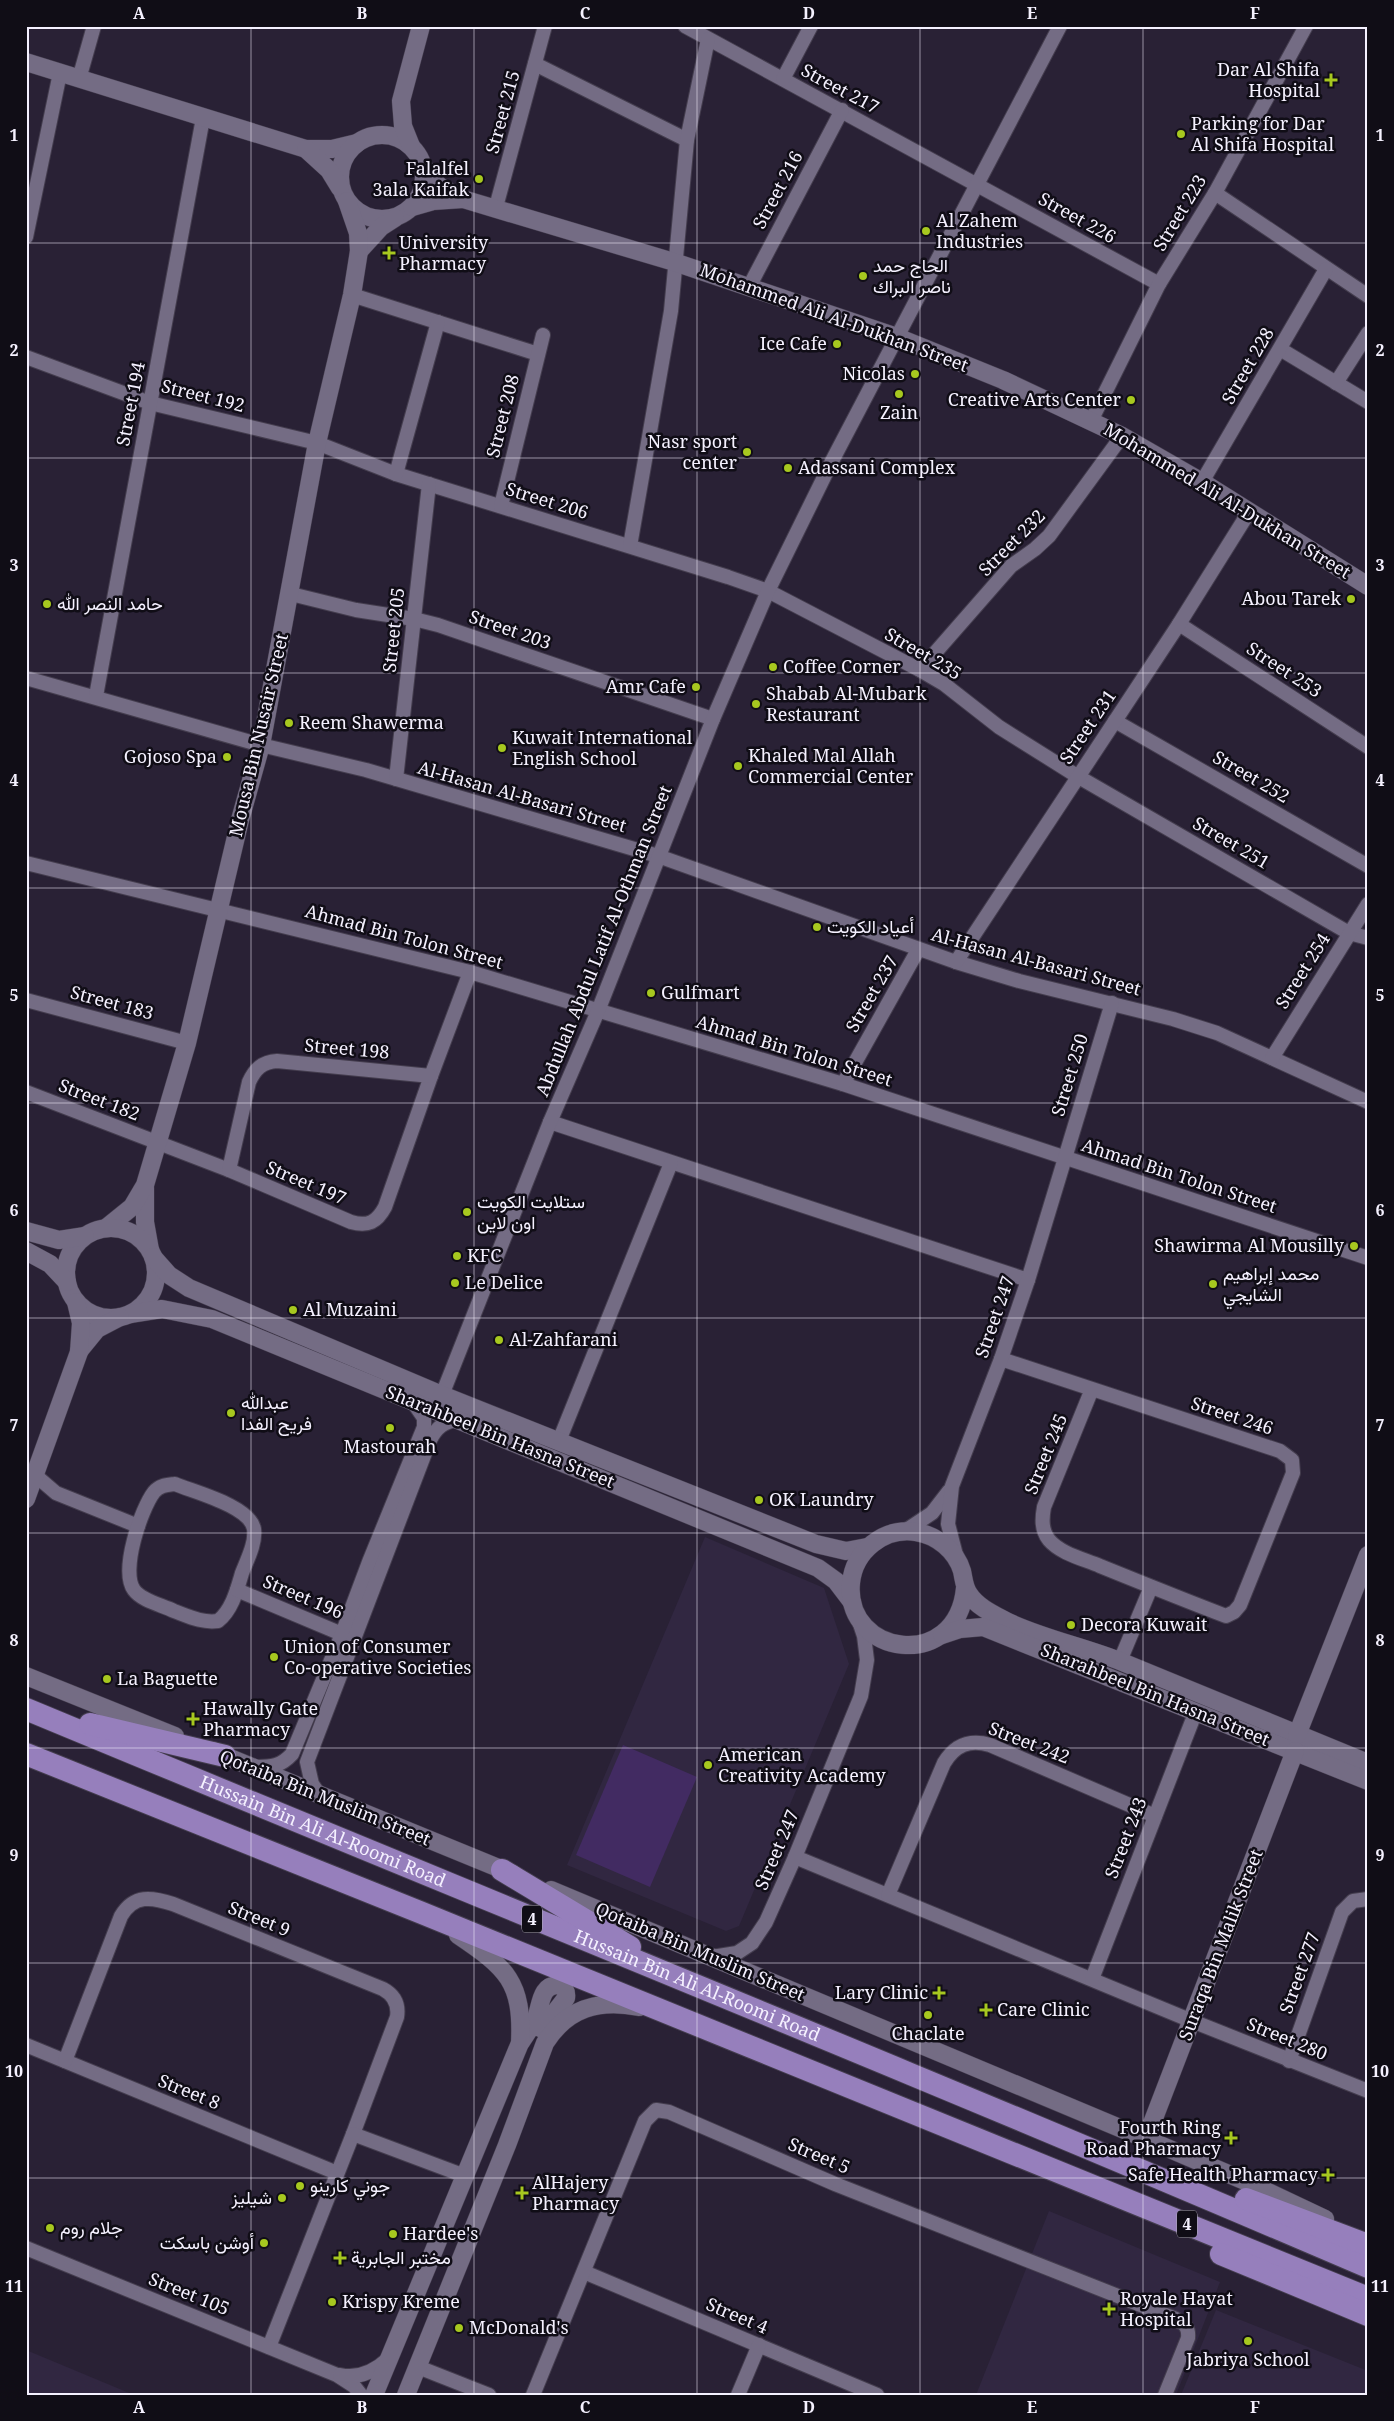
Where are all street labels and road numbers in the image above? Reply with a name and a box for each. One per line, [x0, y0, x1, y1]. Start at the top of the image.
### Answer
street label: Street 217 [797, 58, 884, 119]
street label: Street 215 [479, 68, 525, 156]
street label: Street 216 [747, 146, 808, 233]
street label: Street 223 [1147, 170, 1211, 255]
street label: Street 226 [1034, 186, 1121, 248]
street label: Mohammed Ali Al-Dukhan Street [697, 257, 972, 377]
street label: Street 228 [1215, 323, 1279, 408]
street label: Street 194 [110, 360, 150, 448]
street label: Street 208 [480, 372, 524, 460]
street label: Street 192 [159, 373, 247, 417]
street label: Mohammed Ali Al-Dukhan Street [1100, 417, 1355, 584]
street label: Street 206 [503, 476, 591, 524]
street label: Street 232 [973, 504, 1050, 581]
street label: Street 205 [377, 586, 409, 673]
street label: Street 203 [466, 604, 554, 654]
street label: Street 235 [881, 621, 966, 685]
street label: Mousa Bin Nusair Street [223, 631, 293, 839]
street label: Street 253 [1242, 636, 1327, 702]
street label: Street 231 [1053, 684, 1121, 768]
street label: Street 252 [1209, 744, 1294, 808]
street label: Al-Hasan Al-Basari Street [415, 755, 629, 837]
street label: Abdullah Abdul Latif Al-Othman Street [529, 782, 677, 1100]
street label: Street 251 [1189, 810, 1274, 874]
street label: Ahmad Bin Tolon Street [303, 898, 506, 974]
street label: Al-Hasan Al-Basari Street [929, 921, 1144, 1001]
street label: Street 254 [1269, 928, 1335, 1013]
street label: Street 237 [839, 951, 903, 1036]
street label: Street 183 [68, 979, 156, 1025]
street label: Ahmad Bin Tolon Street [693, 1009, 895, 1091]
street label: Street 250 [1045, 1031, 1093, 1119]
street label: Street 198 [304, 1032, 391, 1064]
street label: Street 182 [55, 1073, 143, 1126]
street label: Ahmad Bin Tolon Street [1079, 1132, 1280, 1218]
street label: Street 197 [263, 1154, 350, 1210]
street label: Street 247 [969, 1273, 1019, 1361]
street label: Sharahbeel Bin Hasna Street [382, 1379, 618, 1493]
street label: Street 246 [1188, 1390, 1276, 1440]
street label: Street 245 [1018, 1410, 1072, 1498]
street label: Street 196 [260, 1568, 347, 1624]
street label: Sharahbeel Bin Hasna Street [1037, 1637, 1273, 1751]
street label: Street 242 [985, 1716, 1073, 1769]
street label: Qotaiba Bin Muslim Street [216, 1744, 434, 1850]
street label: Hussain Bin Ali Al-Roomi Road [196, 1769, 450, 1892]
street label: Street 243 [1099, 1794, 1152, 1882]
street label: Street 247 [748, 1806, 804, 1893]
street label: Suraqa Bin Malik Street [1173, 1846, 1268, 2044]
street label: Street 9 [225, 1895, 294, 1941]
street label: Qotaiba Bin Muslim Street [592, 1896, 809, 2006]
road number: 4 [522, 1906, 542, 1932]
street label: Hussain Bin Ali Al-Roomi Road [571, 1923, 824, 2046]
street label: Street 277 [1273, 1929, 1325, 2017]
street label: Street 280 [1243, 2011, 1331, 2065]
street label: Street 8 [155, 2068, 224, 2114]
street label: Street 5 [785, 2131, 854, 2179]
road number: 4 [1177, 2210, 1197, 2238]
street label: Street 105 [145, 2266, 233, 2320]
street label: Street 4 [703, 2291, 772, 2339]

